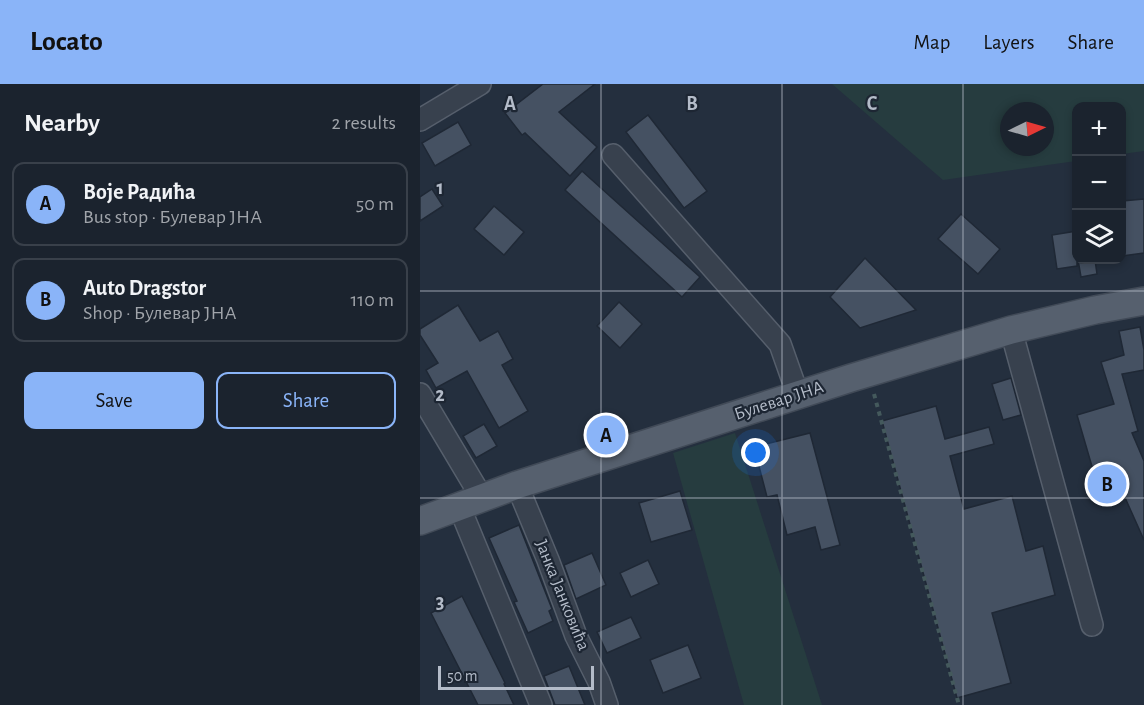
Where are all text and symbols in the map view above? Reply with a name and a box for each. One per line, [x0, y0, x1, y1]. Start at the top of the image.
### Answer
text: Locato [30, 28, 103, 56]
text: Map [914, 32, 950, 53]
text: Layers [983, 32, 1034, 53]
text: Share [1067, 32, 1114, 53]
text: A [504, 94, 516, 114]
text: B [686, 94, 698, 114]
text: C [867, 94, 878, 114]
north arrow [1000, 102, 1054, 156]
map controls [1072, 102, 1126, 264]
button: + [1072, 102, 1126, 156]
text: Nearby [24, 110, 100, 136]
text: 2 results [332, 113, 396, 133]
button: − [1072, 156, 1126, 210]
text: 1 [436, 178, 444, 198]
text: Воје Радића [83, 181, 196, 203]
text: A [40, 194, 52, 214]
text: 50 m [356, 194, 394, 214]
text: Bus stop · Булевар ЈНА [83, 207, 262, 227]
button: layers [1072, 210, 1126, 264]
text: Auto Dragstor [83, 277, 206, 299]
text: B [40, 290, 51, 310]
text: 110 m [350, 290, 394, 310]
text: Shop · Булевар ЈНА [83, 303, 236, 323]
button: Save [24, 372, 204, 429]
button: Share [216, 372, 396, 429]
street label: Булевар ЈНА [732, 378, 826, 424]
text: 2 [435, 385, 445, 405]
pin: A [586, 412, 626, 458]
your location [741, 438, 770, 467]
pin: B [1088, 462, 1126, 506]
street label: Јанка Јанковића [532, 537, 592, 653]
text: 3 [436, 592, 444, 612]
scale bar [438, 663, 594, 690]
text: 50 m [447, 668, 478, 684]

